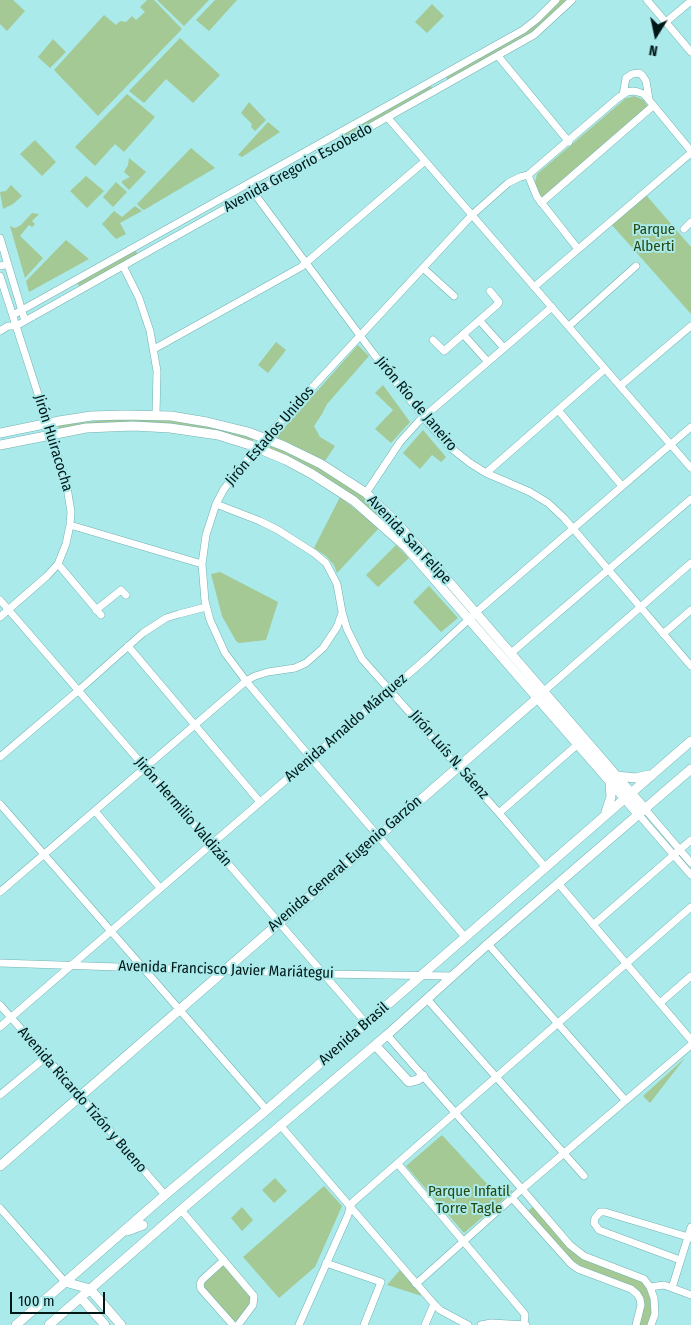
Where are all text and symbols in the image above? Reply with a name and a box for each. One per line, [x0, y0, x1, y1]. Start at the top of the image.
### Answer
north arrow [631, 10, 681, 60]
text: N [648, 41, 659, 59]
street label: Avenida Gregorio Escobedo [221, 120, 375, 216]
park label: Parque Alberti [633, 221, 675, 256]
street label: Jirón Río de Janeiro [371, 353, 461, 455]
street label: Jirón Estados Unidos [222, 382, 318, 490]
street label: Jirón Huiracocha [30, 392, 76, 494]
street label: Avenida San Felipe [363, 492, 455, 588]
street label: Avenida Arnaldo Márquez [281, 670, 411, 786]
street label: Jirón Luís N. Sáenz [406, 707, 492, 803]
street label: Jirón Hermilio Valdizán [131, 754, 235, 870]
street label: Avenida General Eugenio Garzón [264, 792, 426, 936]
street label: Avenida Francisco Javier Mariátegui [118, 957, 334, 983]
street label: Avenida Brasil [315, 999, 393, 1069]
street label: Avenida Ricardo Tizón y Bueno [14, 1023, 150, 1177]
park label: Parque Infatil Torre Tagle [428, 1183, 510, 1218]
scale bar [12, 1282, 108, 1314]
text: 100 m [18, 1292, 55, 1310]

